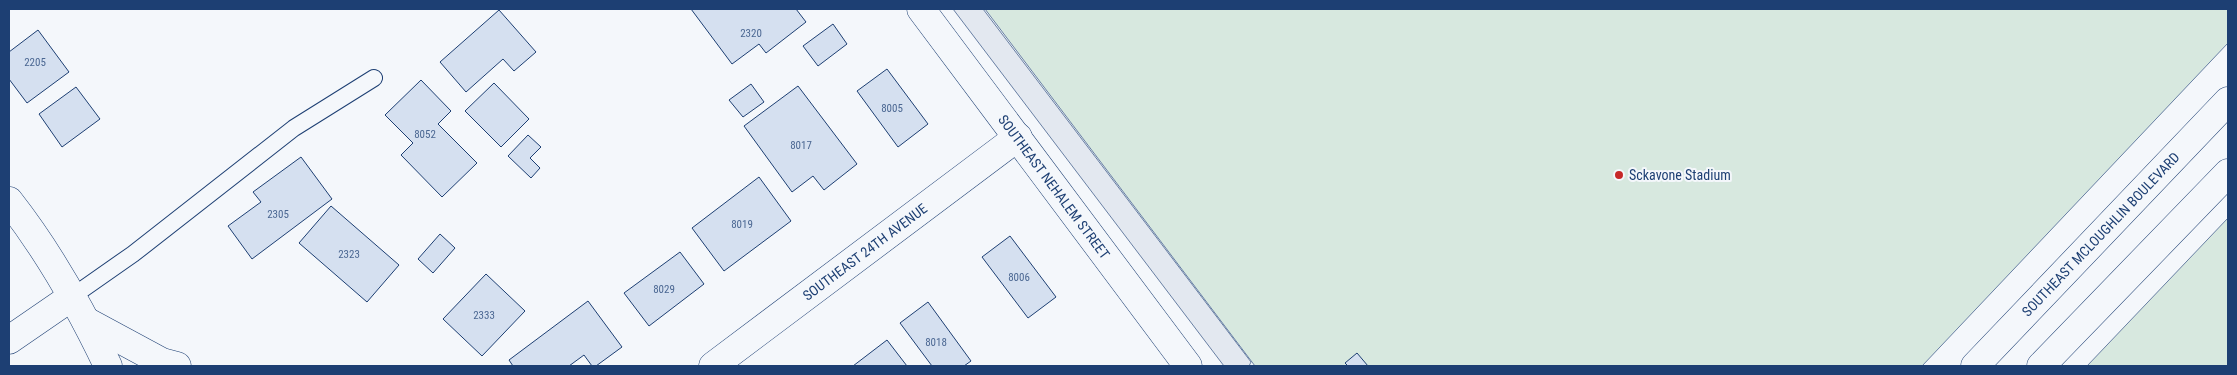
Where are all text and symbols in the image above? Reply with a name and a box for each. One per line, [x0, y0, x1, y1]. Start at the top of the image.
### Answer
house number: 2320 [740, 27, 762, 40]
house number: 2205 [24, 56, 46, 69]
house number: 8005 [881, 102, 903, 115]
street label: SOUTHEAST NEHALEM STREET [995, 112, 1113, 262]
house number: 8052 [414, 128, 436, 141]
house number: 8017 [790, 139, 812, 152]
street label: SOUTHEAST MCLOUGHLIN BOULEVARD [2019, 149, 2183, 320]
place label: Sckavone Stadium [1629, 167, 1731, 183]
marker: Sckavone Stadium [1613, 169, 1625, 181]
street label: SOUTHEAST 24TH AVENUE [800, 200, 930, 304]
house number: 2305 [267, 208, 289, 221]
house number: 8019 [731, 218, 753, 231]
house number: 2323 [338, 248, 360, 261]
house number: 8006 [1008, 271, 1030, 284]
house number: 8029 [653, 283, 675, 296]
house number: 2333 [473, 309, 495, 322]
house number: 8018 [925, 336, 947, 349]

